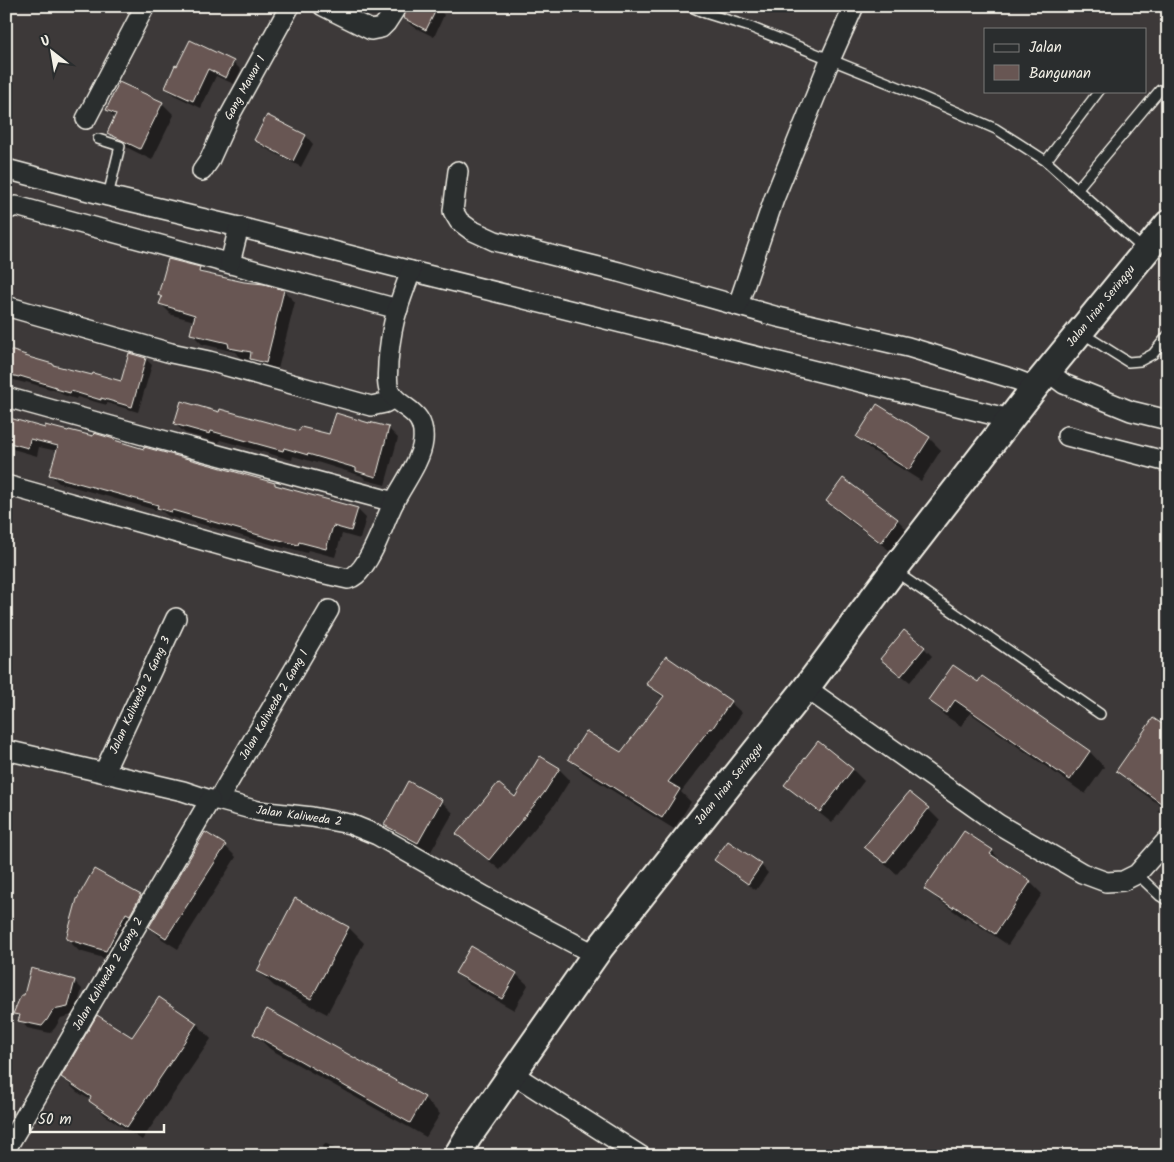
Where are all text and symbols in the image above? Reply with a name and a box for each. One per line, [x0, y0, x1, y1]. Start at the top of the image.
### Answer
north arrow [28, 28, 78, 78]
legend [984, 28, 1146, 92]
text: U [37, 30, 56, 53]
text: Jalan [1029, 36, 1062, 60]
street label: Gang Mawar 1 [219, 52, 271, 124]
text: Bangunan [1029, 62, 1091, 86]
street label: Jalan Irian Seringgu [1062, 261, 1140, 351]
street label: Jalan Kaliweda 2 Gang 3 [104, 633, 176, 757]
street label: Jalan Kaliweda 2 Gang 1 [235, 646, 314, 764]
street label: Jalan Irian Seringgu [690, 739, 768, 829]
street label: Jalan Kaliweda 2 [255, 801, 343, 831]
street label: Jalan Kaliweda 2 Gang 2 [68, 914, 148, 1034]
scale bar [30, 1102, 164, 1134]
text: 50 m [38, 1108, 72, 1132]

